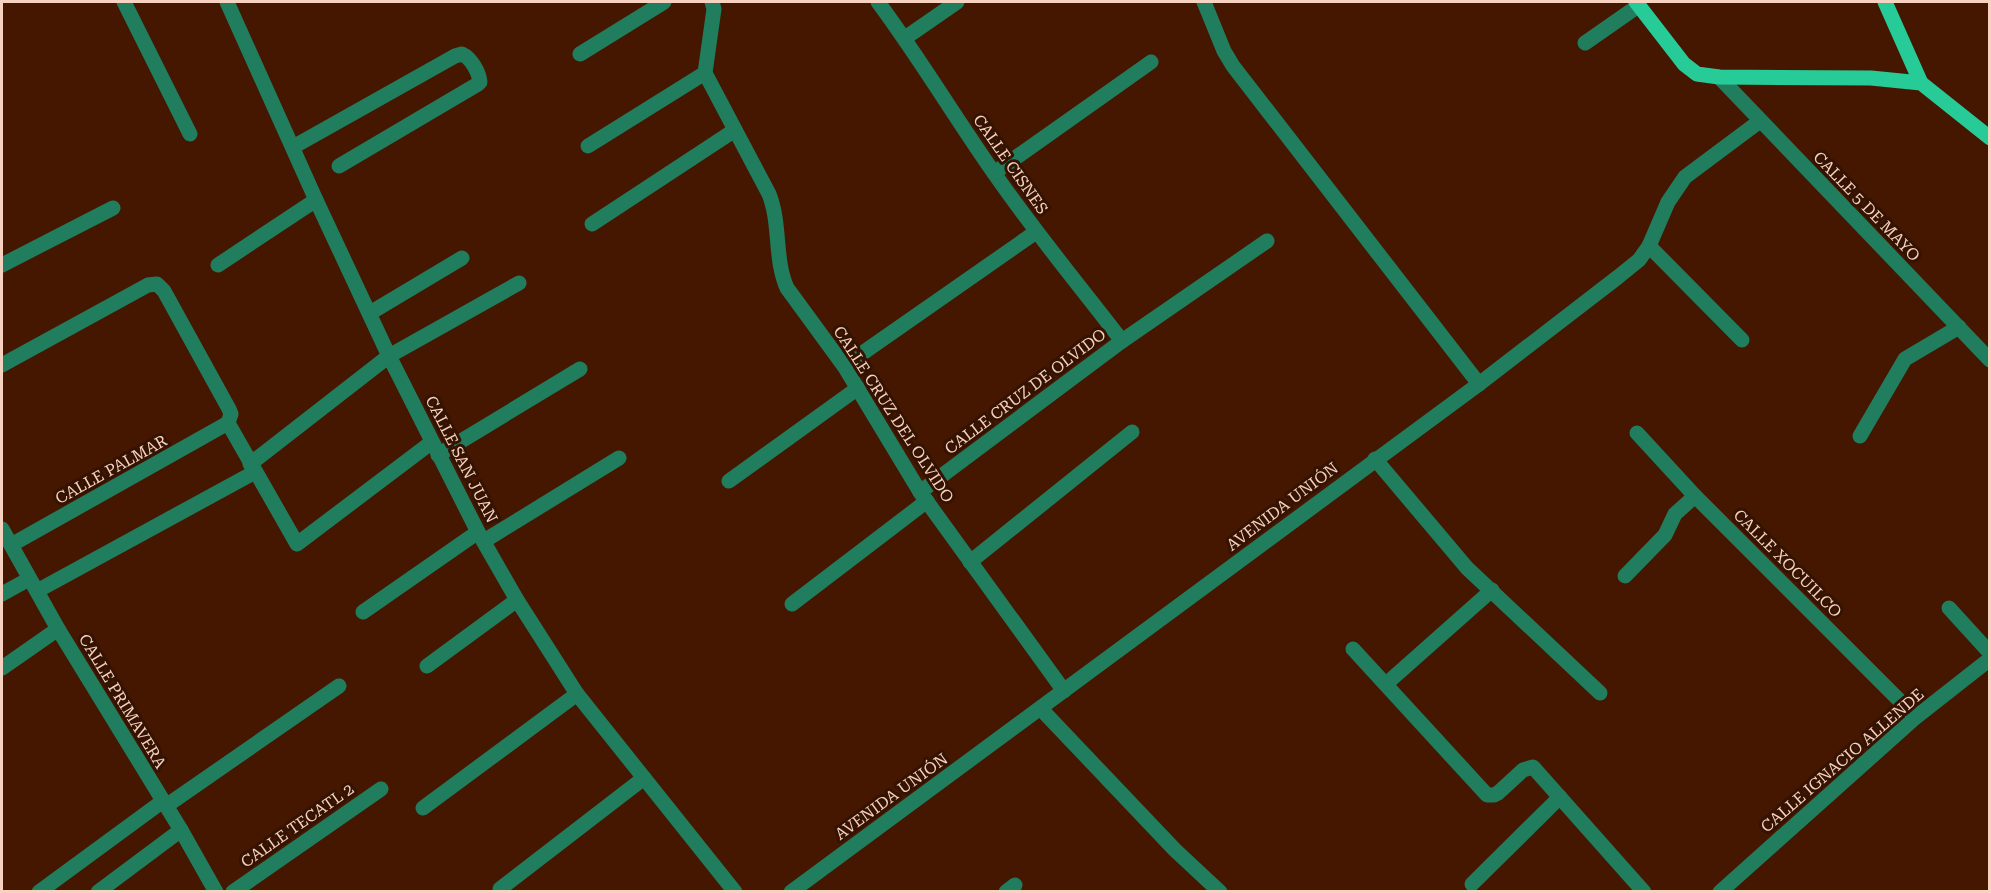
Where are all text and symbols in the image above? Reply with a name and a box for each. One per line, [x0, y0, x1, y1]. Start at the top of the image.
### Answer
street label: CALLE CISNES [969, 111, 1052, 218]
street label: CALLE 5 DE MAYO [1809, 148, 1924, 265]
street label: CALLE CRUZ DEL OLVIDO [829, 322, 958, 506]
street label: CALLE CRUZ DE OLVIDO [941, 325, 1110, 458]
street label: CALLE SAN JUAN [421, 393, 502, 526]
street label: CALLE PALMAR [52, 431, 171, 508]
street label: AVENIDA UNIÓN [1223, 458, 1342, 555]
street label: CALLE XOCUILCO [1730, 505, 1846, 621]
street label: CALLE PRIMAVERA [75, 631, 171, 773]
street label: CALLE IGNACIO ALLENDE [1757, 684, 1928, 836]
street label: AVENIDA UNIÓN [831, 749, 952, 844]
street label: CALLE TECATL 2 [237, 779, 357, 871]

